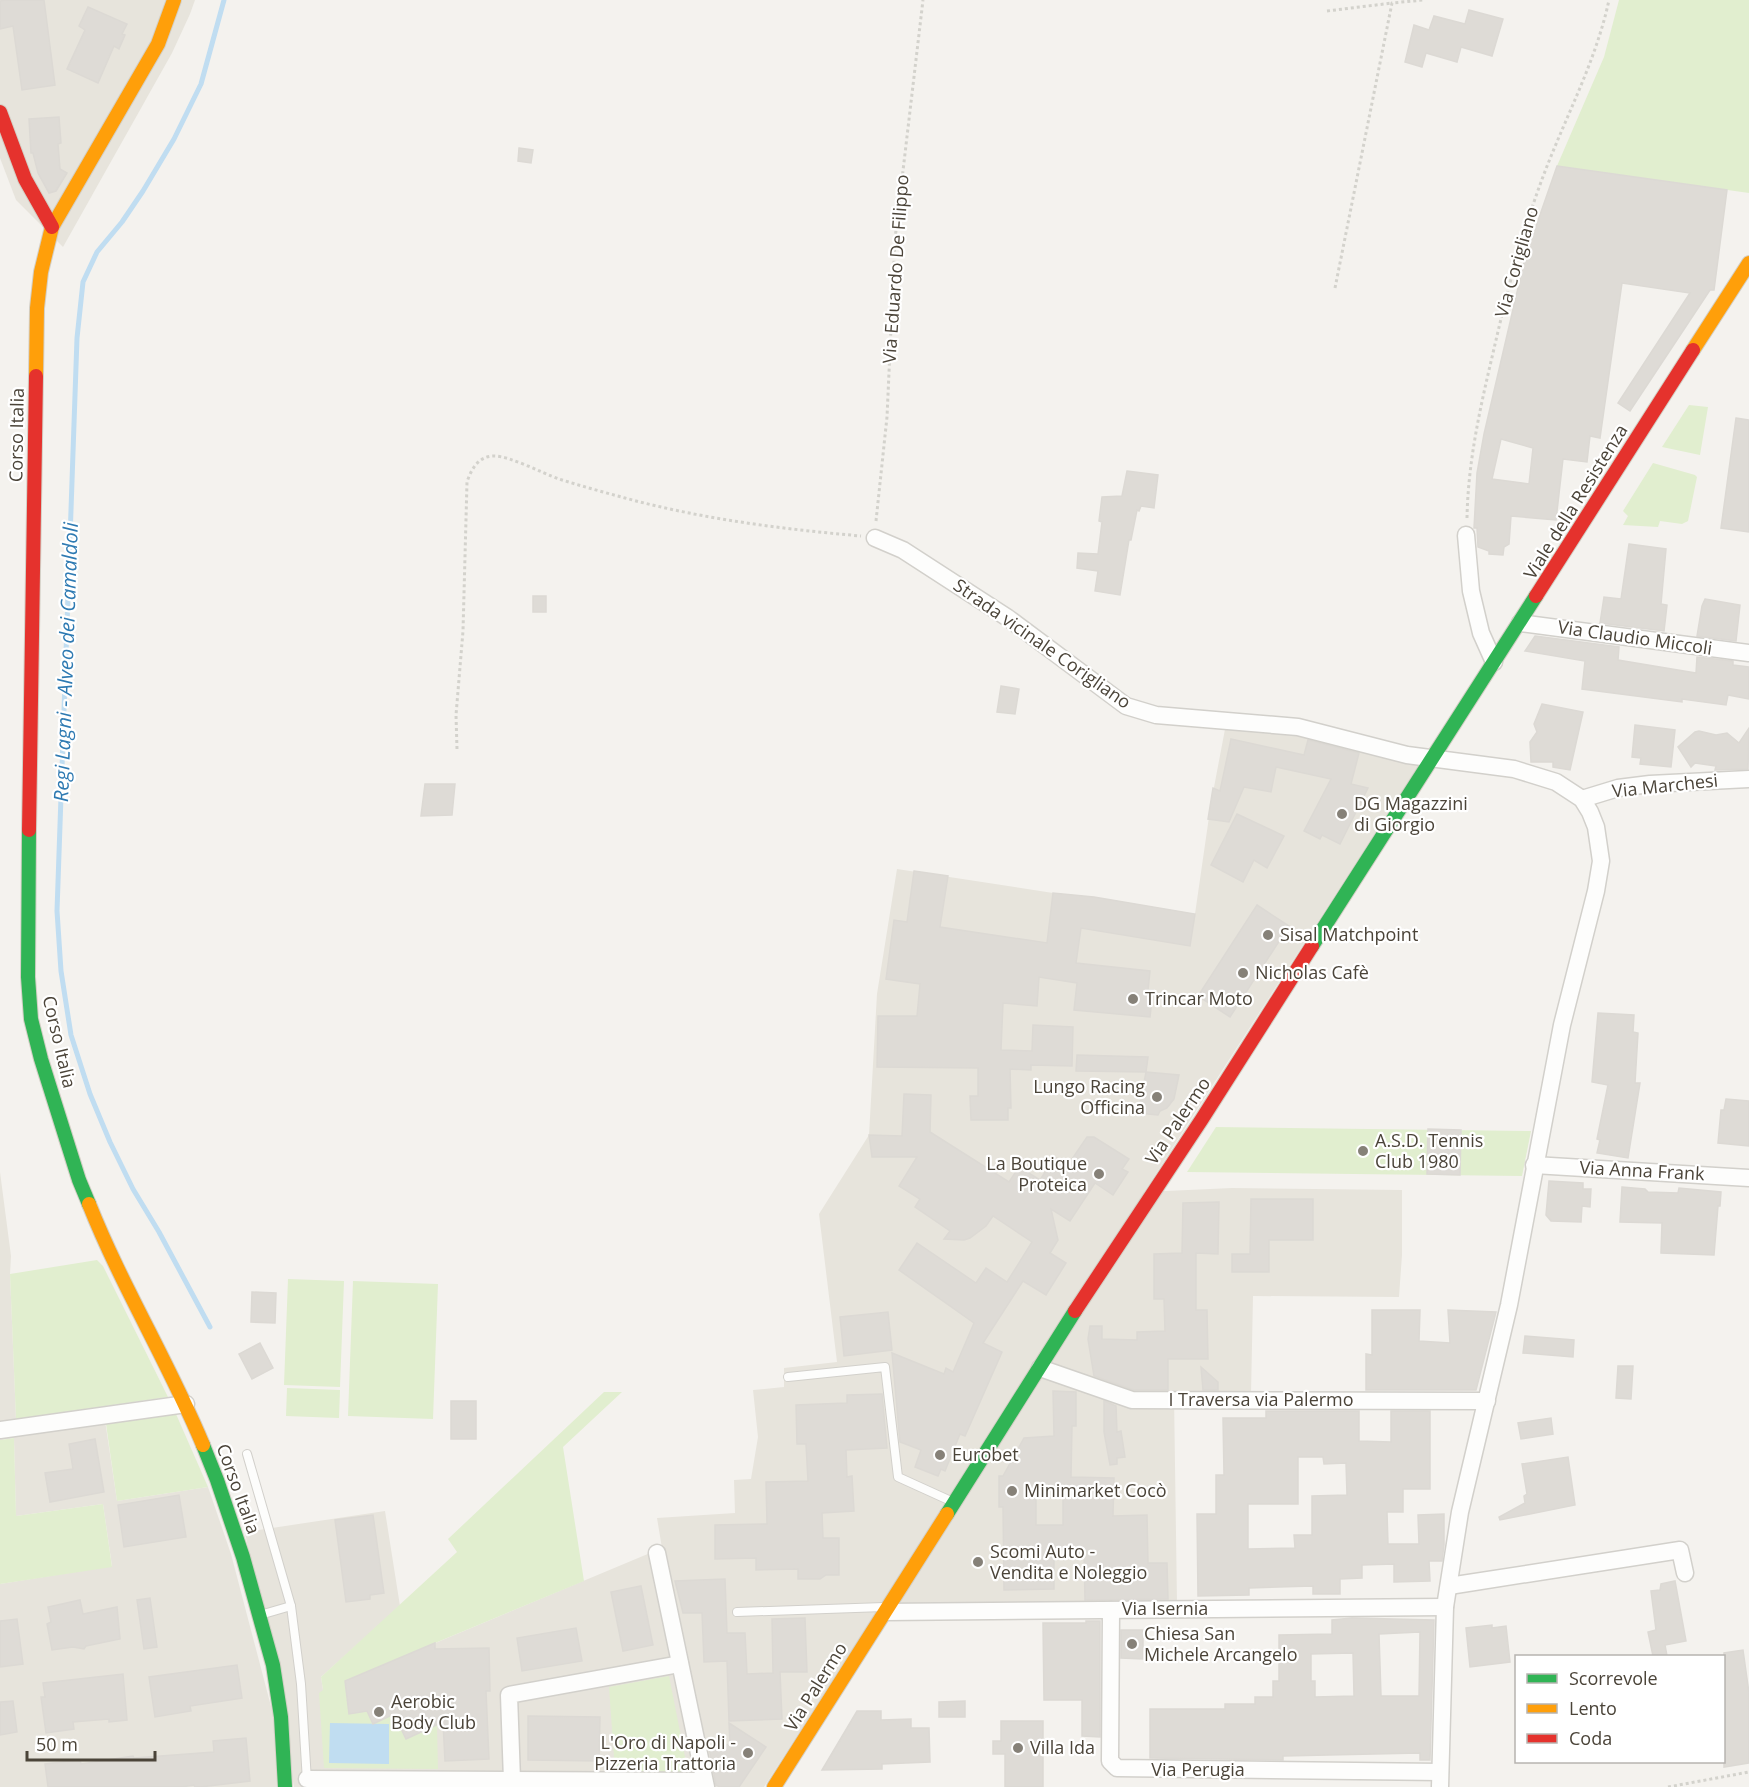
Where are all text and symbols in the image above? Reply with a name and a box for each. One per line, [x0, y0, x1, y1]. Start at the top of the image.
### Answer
street label: Via Eduardo De Filippo [876, 174, 914, 364]
street label: Via Corigliano [1489, 203, 1543, 320]
street label: Corso Italia [3, 388, 29, 482]
street label: Viale della Resistenza [1518, 419, 1633, 583]
water label: Regi Lagni - Alveo dei Camaldoli [47, 521, 84, 802]
street label: Strada vicinale Corigliano [949, 573, 1136, 714]
street label: Via Claudio Miccoli [1556, 614, 1714, 660]
street label: Via Marchesi [1611, 768, 1719, 803]
place label: DG Magazzini di Giorgio [1354, 791, 1468, 836]
marker: DG Magazzini di Giorgio [1335, 807, 1349, 821]
place label: Sisal Matchpoint [1280, 922, 1418, 946]
marker: Sisal Matchpoint [1261, 928, 1275, 942]
place label: Nicholas Cafè [1255, 960, 1369, 984]
marker: Nicholas Cafè [1236, 966, 1250, 980]
place label: Trincar Moto [1145, 986, 1253, 1010]
marker: Trincar Moto [1126, 992, 1140, 1006]
street label: Corso Italia [38, 993, 82, 1090]
street label: Via Palermo [1139, 1072, 1215, 1169]
place label: Lungo Racing Officina [1033, 1074, 1145, 1119]
marker: Lungo Racing Officina [1150, 1090, 1164, 1104]
place label: A.S.D. Tennis Club 1980 [1375, 1128, 1483, 1173]
marker: A.S.D. Tennis Club 1980 [1356, 1144, 1370, 1158]
place label: La Boutique Proteica [986, 1151, 1087, 1196]
street label: Via Anna Frank [1579, 1155, 1706, 1185]
marker: La Boutique Proteica [1092, 1167, 1106, 1181]
street label: I Traversa via Palermo [1168, 1387, 1354, 1411]
street label: Corso Italia [212, 1440, 266, 1537]
place label: Eurobet [952, 1442, 1019, 1466]
marker: Eurobet [933, 1448, 947, 1462]
place label: Minimarket Cocò [1024, 1478, 1167, 1502]
marker: Minimarket Cocò [1005, 1484, 1019, 1498]
place label: Scomi Auto - Vendita e Noleggio [990, 1539, 1147, 1584]
marker: Scomi Auto - Vendita e Noleggio [971, 1555, 985, 1569]
street label: Via Isernia [1122, 1596, 1208, 1620]
place label: Chiesa San Michele Arcangelo [1144, 1621, 1297, 1666]
marker: Chiesa San Michele Arcangelo [1125, 1637, 1139, 1651]
street label: Via Palermo [778, 1638, 852, 1735]
legend [1515, 1655, 1725, 1763]
text: Scorrevole [1569, 1666, 1658, 1690]
place label: Aerobic Body Club [391, 1689, 476, 1734]
text: Lento [1569, 1696, 1617, 1720]
marker: Aerobic Body Club [372, 1705, 386, 1719]
scale bar [27, 1724, 154, 1762]
text: Coda [1569, 1726, 1612, 1750]
place label: L'Oro di Napoli - Pizzeria Trattoria [594, 1730, 736, 1775]
text: 50 m [36, 1732, 78, 1756]
place label: Villa Ida [1030, 1735, 1095, 1759]
marker: Villa Ida [1011, 1741, 1025, 1755]
marker: L'Oro di Napoli - Pizzeria Trattoria [741, 1746, 755, 1760]
street label: Via Perugia [1151, 1757, 1245, 1781]

